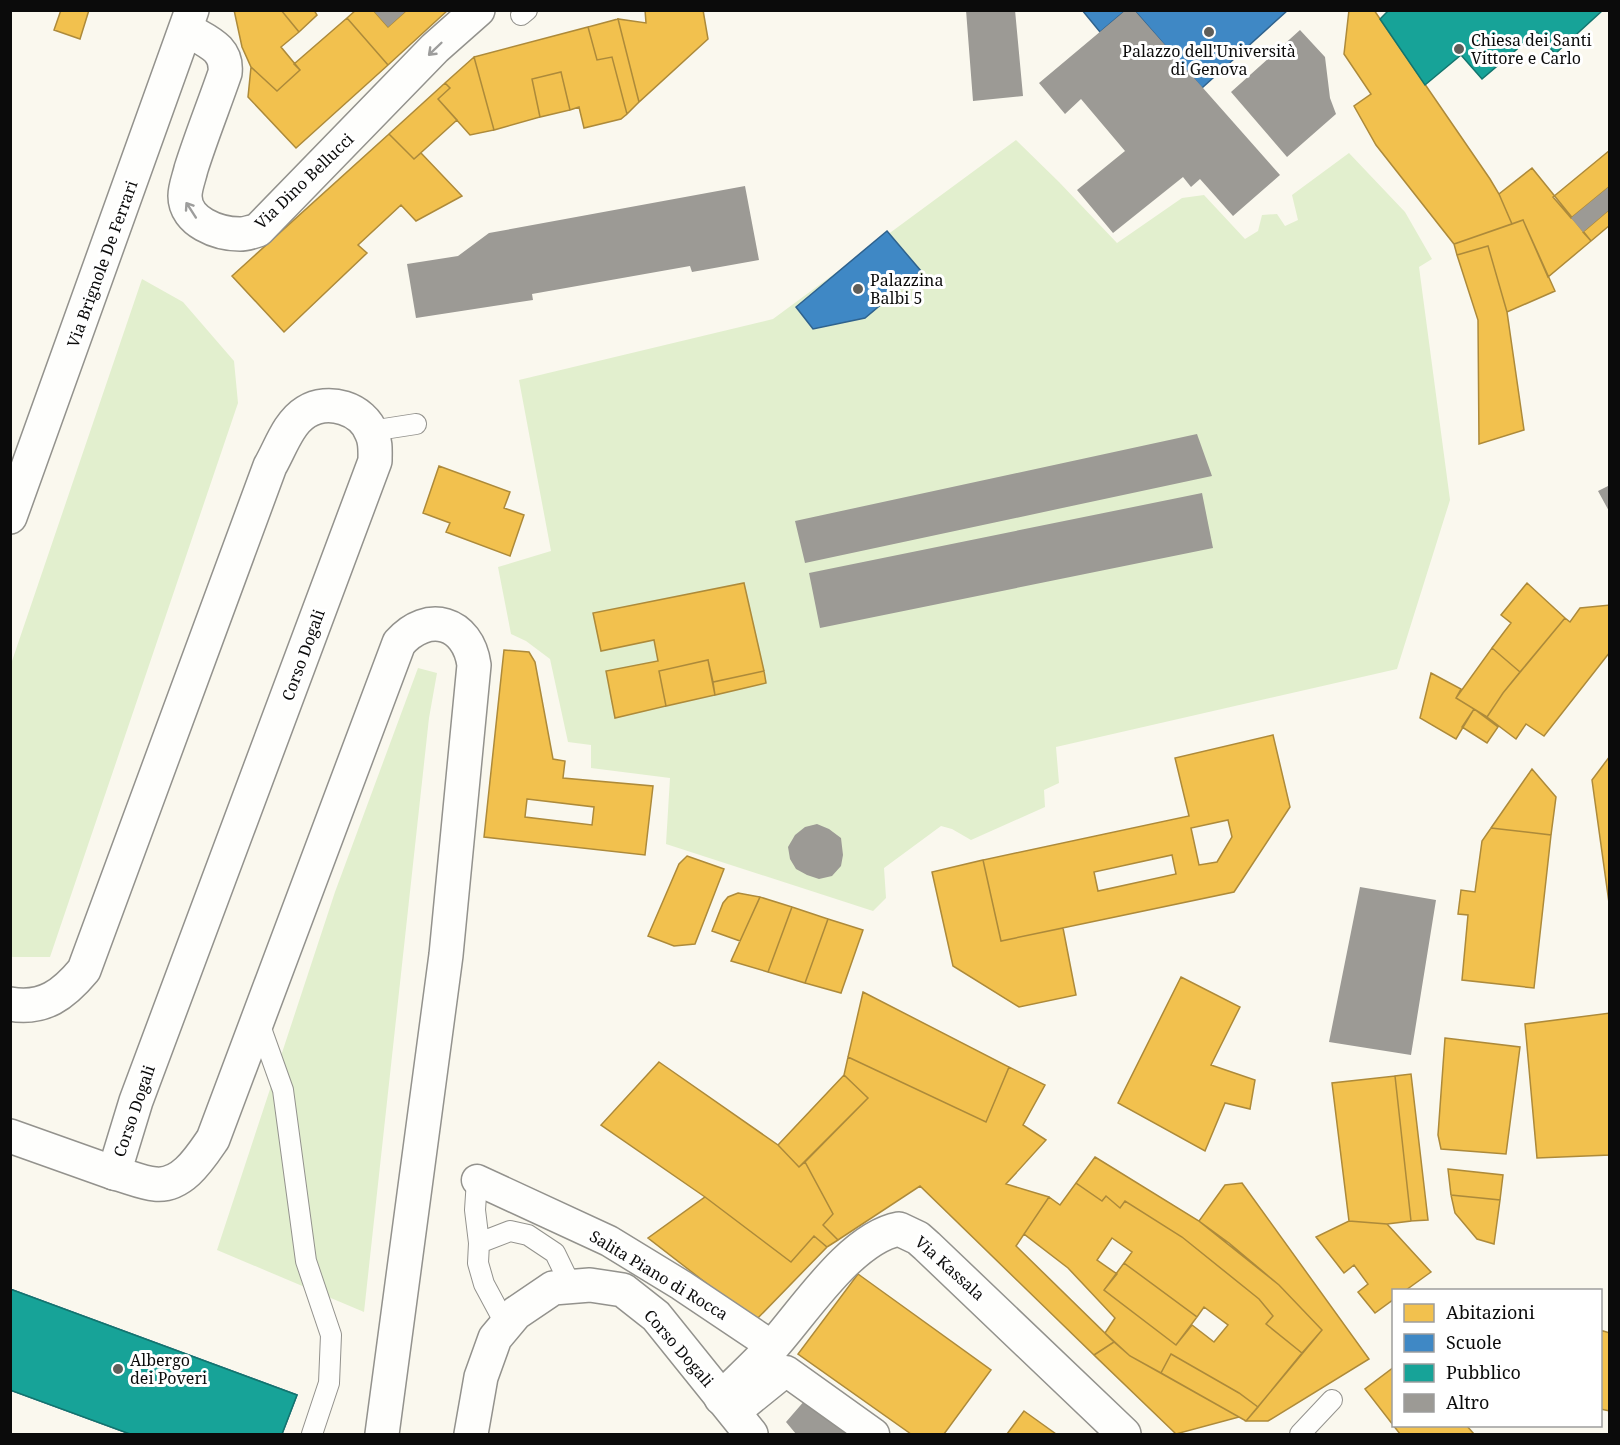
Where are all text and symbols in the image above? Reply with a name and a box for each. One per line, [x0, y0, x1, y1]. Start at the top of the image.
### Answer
marker: Palazzo dell'Università di Genova [1202, 25, 1216, 39]
place label: Chiesa dei Santi Vittore e Carlo [1471, 29, 1592, 69]
place label: Palazzo dell'Università di Genova [1122, 40, 1296, 80]
one-way arrow [427, 42, 442, 57]
marker: Chiesa dei Santi Vittore e Carlo [1452, 42, 1466, 56]
street label: Via Dino Bellucci [250, 128, 358, 234]
street label: Via Brignole De Ferrari [62, 177, 142, 351]
one-way arrow [184, 202, 197, 219]
place label: Palazzina Balbi 5 [870, 269, 943, 309]
marker: Palazzina Balbi 5 [851, 282, 865, 296]
street label: Corso Dogali [276, 606, 330, 704]
street label: Corso Dogali [108, 1062, 160, 1160]
street label: Salita Piano di Rocca [586, 1225, 732, 1325]
street label: Via Kassala [910, 1231, 990, 1305]
legend [1392, 1289, 1602, 1427]
text: Abitazioni [1446, 1300, 1535, 1324]
street label: Corso Dogali [639, 1305, 719, 1391]
text: Scuole [1446, 1330, 1502, 1354]
place label: Albergo dei Poveri [130, 1349, 207, 1389]
text: Pubblico [1446, 1360, 1521, 1384]
marker: Albergo dei Poveri [111, 1362, 125, 1376]
text: Altro [1446, 1390, 1489, 1414]

